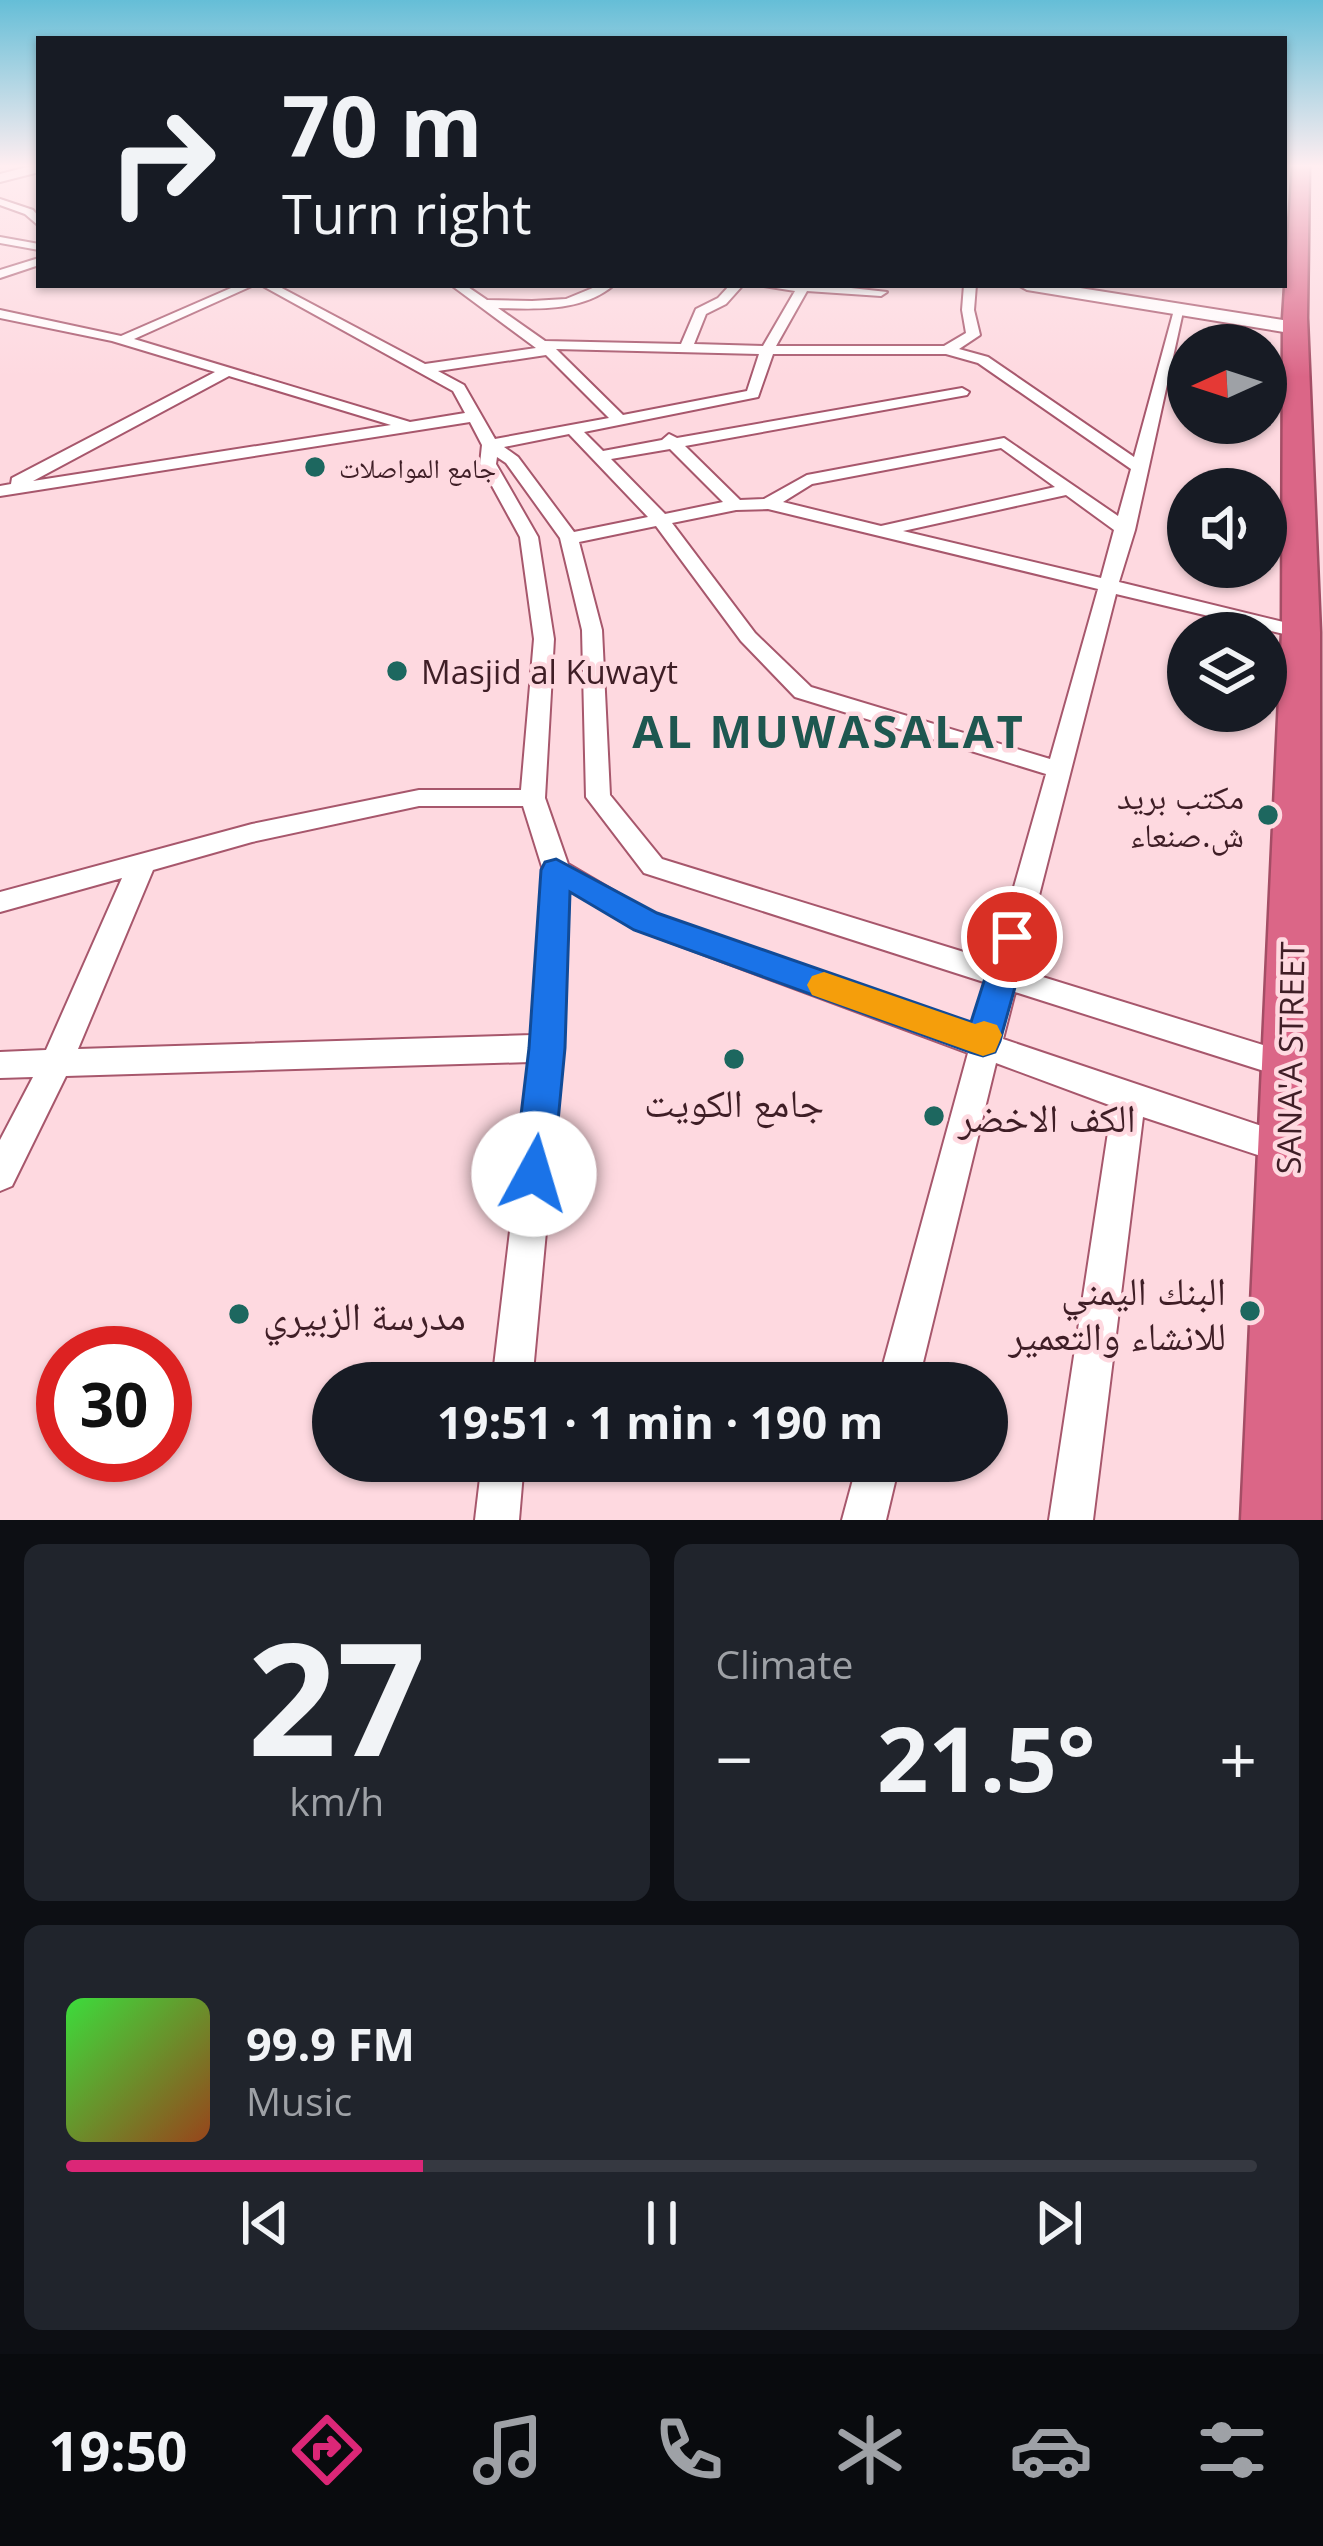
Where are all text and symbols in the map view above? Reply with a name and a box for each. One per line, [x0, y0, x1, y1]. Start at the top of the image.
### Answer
text: 70 m [282, 67, 482, 182]
icon: right [84, 84, 240, 240]
text: Turn right [282, 176, 531, 250]
north arrow [1167, 324, 1287, 444]
map controls [1167, 324, 1287, 732]
place label: جامع المواصلات [339, 449, 496, 486]
marker: جامع المواصلات [302, 454, 328, 480]
button: sound [1167, 468, 1287, 588]
button: layers [1167, 612, 1287, 732]
place label: Masjid al Kuwayt [421, 649, 678, 694]
marker: Masjid al Kuwayt [384, 658, 410, 684]
district label: AL MUWASALAT [632, 700, 1026, 761]
place label: مكتب بريد ش.صنعاء [1117, 774, 1244, 857]
marker: مكتب بريد ش.صنعاء [1255, 802, 1281, 828]
pin [961, 886, 1063, 988]
icon: arrive [979, 904, 1045, 970]
street label: SANA'A STREET [1265, 941, 1315, 1175]
marker: جامع الكويت [721, 1046, 747, 1072]
place label: جامع الكويت [644, 1075, 824, 1129]
place label: الكف الاخضر [957, 1090, 1136, 1143]
marker: الكف الاخضر [921, 1103, 947, 1129]
position arrow [471, 1111, 597, 1237]
place label: البنك اليمني للانشاء والتعمير [1007, 1263, 1226, 1361]
place label: مدرسة الزبيري [263, 1288, 466, 1347]
marker: البنك اليمني للانشاء والتعمير [1237, 1298, 1263, 1324]
marker: مدرسة الزبيري [226, 1301, 252, 1327]
speed limit sign: 30 [36, 1326, 192, 1482]
text: 19:51 · 1 min · 190 m [437, 1391, 883, 1452]
text: 27 [248, 1589, 426, 1802]
text: Climate [716, 1637, 853, 1690]
text: 21.5° [877, 1696, 1096, 1818]
text: − [716, 1713, 753, 1803]
text: + [1219, 1713, 1257, 1803]
text: km/h [289, 1774, 384, 1827]
text: 99.9 FM [246, 2013, 415, 2074]
text: Music [246, 2074, 352, 2127]
icon: previous [232, 2190, 298, 2256]
icon: pause [629, 2190, 695, 2256]
icon: next [1026, 2190, 1092, 2256]
icon: directions [285, 2408, 369, 2492]
icon: music [466, 2408, 550, 2492]
icon: phone [647, 2408, 731, 2492]
icon: climate [828, 2408, 912, 2492]
icon: car [1009, 2408, 1093, 2492]
icon: filters [1190, 2408, 1274, 2492]
text: 19:50 [49, 2413, 187, 2487]

